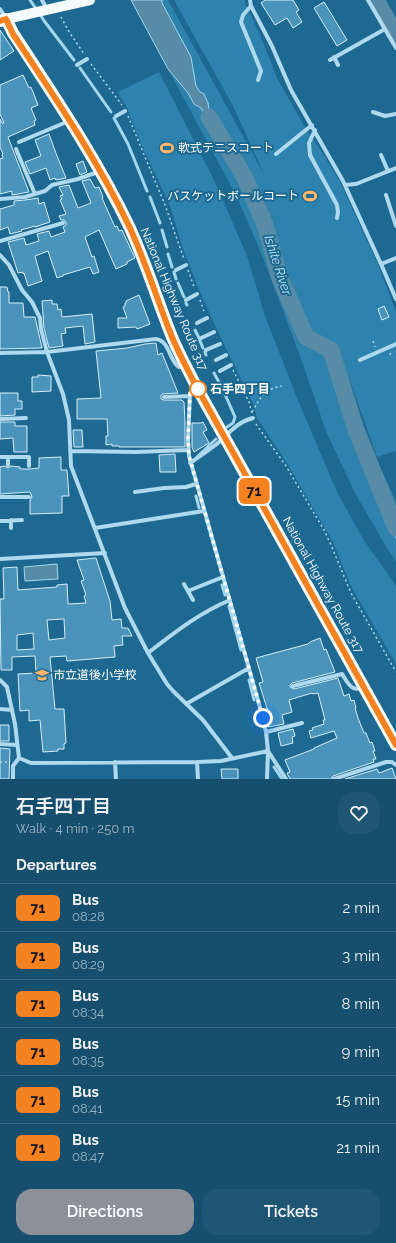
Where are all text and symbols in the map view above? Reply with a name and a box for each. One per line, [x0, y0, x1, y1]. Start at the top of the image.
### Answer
sports icon: 軟式テニスコート [159, 140, 175, 156]
place label: 軟式テニスコート [178, 141, 274, 155]
sports icon: バスケットボールコート [302, 188, 318, 204]
place label: バスケットボールコート [167, 189, 299, 203]
street label: National Highway Route 317 [138, 226, 211, 373]
water label: Ishite River [261, 233, 295, 297]
marker: 石手四丁目 [189, 380, 207, 398]
place label: 石手四丁目 [210, 382, 270, 396]
line badge: 71 [236, 478, 272, 504]
text: 71 [247, 483, 261, 499]
street label: National Highway Route 317 [280, 514, 367, 656]
school or university icon: 市立道後小学校 [34, 667, 50, 683]
place label: 市立道後小学校 [53, 668, 137, 682]
your location [253, 708, 273, 728]
button: heart [338, 792, 380, 834]
text: 石手四丁目 [16, 795, 111, 817]
text: Walk · 4 min · 250 m [16, 821, 134, 836]
text: Departures [16, 856, 97, 874]
text: Bus [72, 891, 99, 909]
text: 2 min [343, 899, 380, 917]
text: 71 [31, 900, 45, 916]
text: 08:28 [72, 909, 105, 924]
text: Bus [72, 939, 99, 957]
text: 3 min [342, 947, 380, 965]
text: 71 [31, 948, 45, 964]
text: 08:29 [72, 957, 105, 972]
text: Bus [72, 987, 99, 1005]
text: 8 min [341, 995, 380, 1013]
text: 71 [31, 996, 45, 1012]
text: 08:34 [72, 1005, 104, 1020]
text: Bus [72, 1035, 99, 1053]
text: 9 min [342, 1043, 380, 1061]
text: 71 [31, 1044, 45, 1060]
text: 08:35 [72, 1053, 104, 1068]
text: Bus [72, 1083, 99, 1101]
text: 15 min [336, 1091, 380, 1109]
text: 71 [31, 1092, 45, 1108]
text: 08:41 [72, 1101, 103, 1116]
text: Bus [72, 1131, 99, 1149]
text: 21 min [336, 1139, 380, 1157]
text: 71 [31, 1140, 45, 1156]
text: 08:47 [72, 1149, 104, 1164]
button: Directions [16, 1189, 194, 1235]
button: Tickets [202, 1189, 380, 1235]

